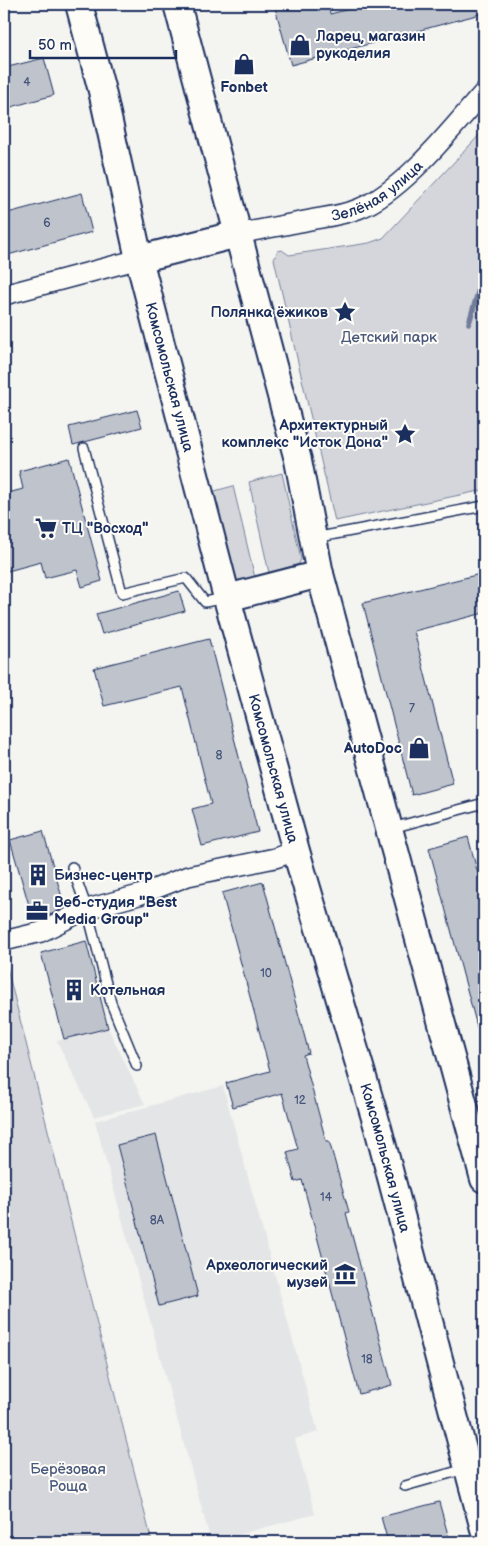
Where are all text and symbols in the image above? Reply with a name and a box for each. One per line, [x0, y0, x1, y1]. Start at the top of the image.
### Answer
place label: Ларец, магазин рукоделия [315, 27, 426, 63]
scale bar [30, 28, 176, 60]
shop icon: Ларец, магазин рукоделия [287, 32, 313, 58]
text: 50 m [38, 36, 72, 55]
shop icon: Fonbet [231, 51, 257, 77]
house number: 4 [23, 75, 31, 90]
place label: Fonbet [220, 78, 268, 97]
street label: Зелёная улица [330, 156, 427, 225]
house number: 6 [43, 216, 51, 231]
place icon: Полянка ёжиков [332, 299, 358, 325]
street label: Комсомольская улица [141, 300, 198, 454]
place label: Полянка ёжиков [210, 303, 328, 322]
park label: Детский парк [341, 328, 437, 347]
place label: Архитектурный комплекс "Исток Дона" [222, 416, 388, 452]
place icon: Архитектурный комплекс "Исток Дона" [392, 421, 418, 447]
supermarket icon: ТЦ "Восход" [33, 515, 59, 541]
place label: ТЦ "Восход" [62, 519, 148, 538]
street label: Комсомольская улица [244, 692, 303, 845]
house number: 7 [409, 701, 415, 716]
shop icon: AutoDoc [406, 735, 432, 761]
place label: AutoDoc [343, 739, 402, 758]
house number: 8 [216, 748, 223, 763]
building icon: Бизнес-центр [25, 862, 51, 888]
place label: Бизнес-центр [54, 866, 153, 885]
place label: Веб-студия "Best Media Group" [54, 893, 177, 929]
office icon: Веб-студия "Best Media Group" [24, 898, 50, 924]
house number: 10 [260, 966, 272, 981]
building icon: Котельная [61, 977, 87, 1003]
place label: Котельная [90, 981, 165, 1000]
street label: Комсомольская улица [356, 1081, 415, 1235]
house number: 12 [294, 1093, 306, 1108]
house number: 14 [320, 1190, 333, 1205]
house number: 8А [150, 1213, 165, 1228]
place label: Археологический музей [205, 1256, 328, 1292]
museum icon: Археологический музей [332, 1261, 358, 1287]
house number: 18 [361, 1352, 373, 1367]
park label: Берёзовая Роща [30, 1460, 106, 1496]

